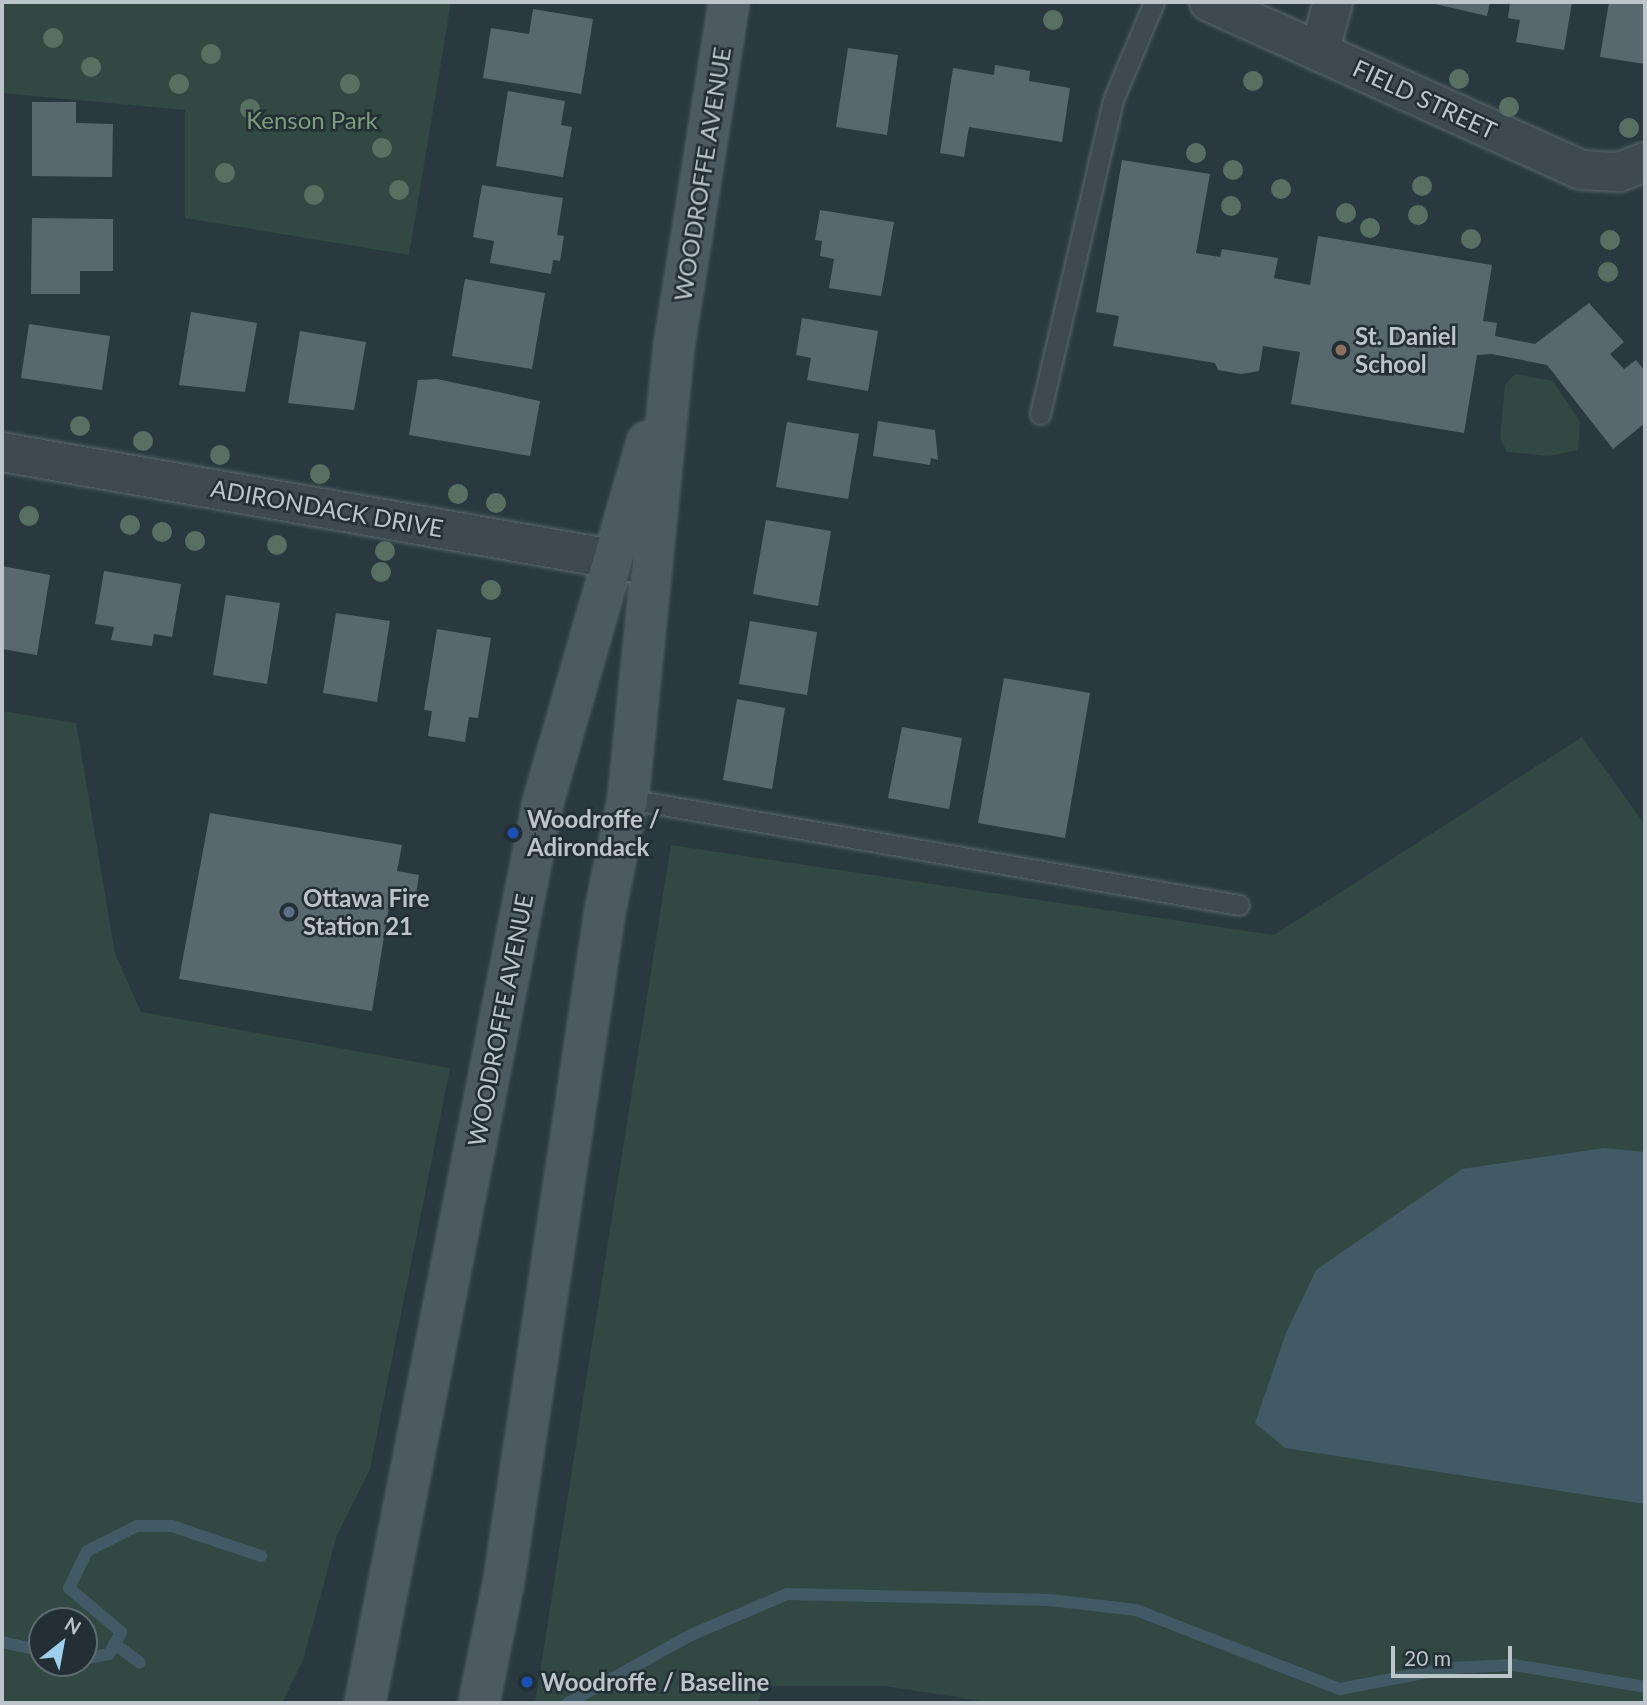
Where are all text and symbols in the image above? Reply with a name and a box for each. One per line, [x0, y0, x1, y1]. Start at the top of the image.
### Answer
street label: WOODROFFE AVENUE [668, 45, 736, 303]
street label: FIELD STREET [1349, 53, 1501, 145]
park label: Kenson Park [246, 106, 378, 134]
place label: St. Daniel School [1355, 322, 1457, 378]
marker: St. Daniel School [1333, 342, 1349, 358]
street label: ADIRONDACK DRIVE [209, 473, 445, 543]
place label: Woodroffe / Adirondack [527, 805, 660, 861]
marker: Woodroffe / Adirondack [505, 825, 521, 841]
place label: Ottawa Fire Station 21 [303, 884, 430, 940]
street label: WOODROFFE AVENUE [461, 891, 539, 1149]
marker: Ottawa Fire Station 21 [281, 904, 297, 920]
north arrow [28, 1607, 98, 1677]
text: N [61, 1612, 85, 1639]
scale bar [1395, 1632, 1516, 1676]
text: 20 m [1404, 1645, 1451, 1670]
place label: Woodroffe / Baseline [541, 1668, 769, 1696]
marker: Woodroffe / Baseline [519, 1674, 535, 1690]

